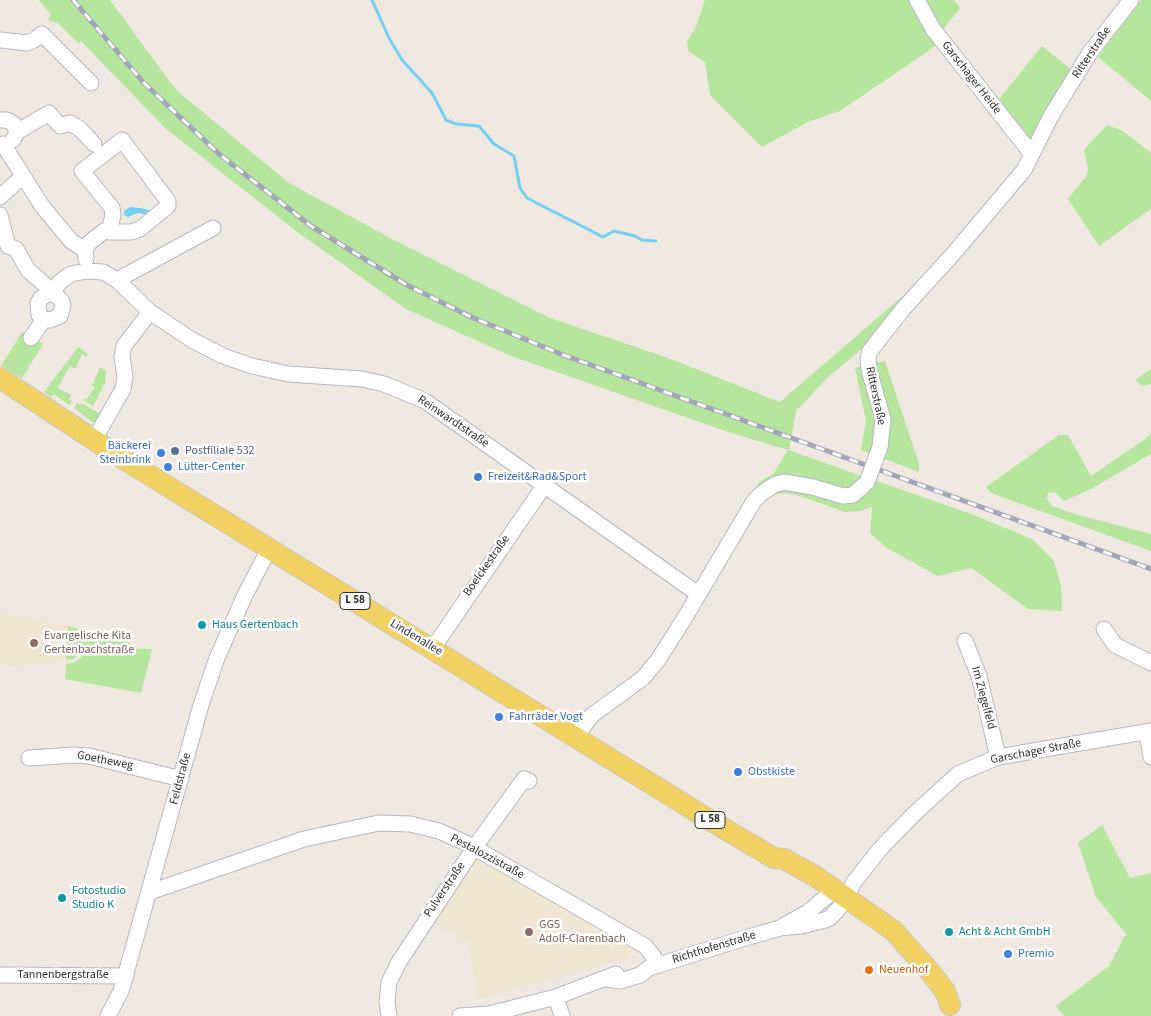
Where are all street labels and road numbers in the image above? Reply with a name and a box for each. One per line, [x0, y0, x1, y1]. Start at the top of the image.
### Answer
street label: Ritterstraße [1069, 24, 1115, 82]
street label: Garschager Heide [938, 39, 1004, 117]
street label: Ritterstraße [862, 366, 888, 426]
street label: Reinwardtstraße [415, 393, 491, 451]
street label: Boelckestraße [461, 533, 513, 599]
road number: L 58 [340, 592, 370, 610]
street label: Lindenallee [387, 617, 445, 659]
street label: Im Ziegelfeld [968, 665, 998, 731]
street label: Garschager Straße [989, 736, 1083, 768]
street label: Goetheweg [76, 749, 134, 773]
street label: Feldstraße [167, 752, 195, 806]
road number: L 58 [695, 812, 725, 828]
street label: Pestalozzistraße [448, 832, 526, 882]
street label: Pulverstraße [421, 860, 469, 920]
street label: Richthofenstraße [671, 928, 757, 968]
street label: Tannenbergstraße [17, 968, 109, 982]

